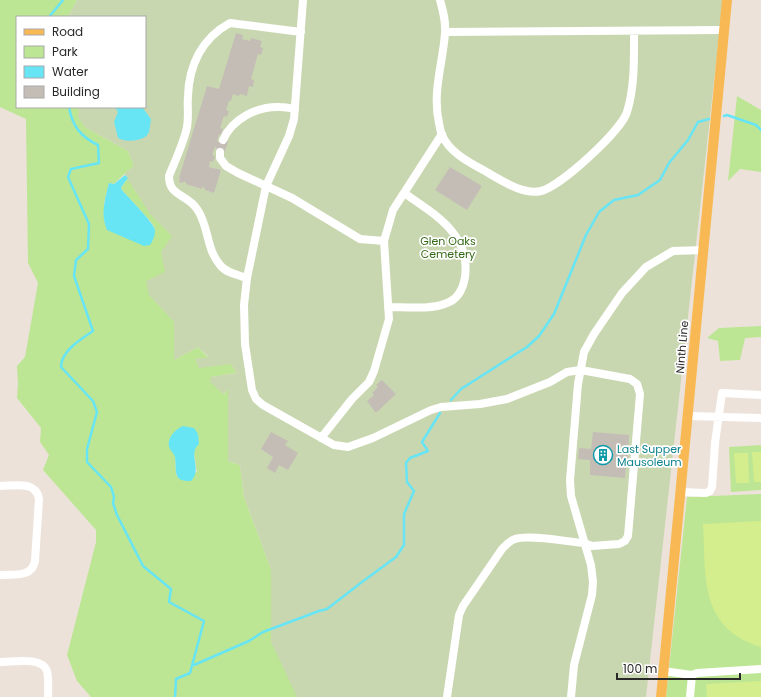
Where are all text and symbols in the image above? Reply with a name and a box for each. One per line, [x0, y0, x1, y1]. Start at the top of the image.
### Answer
legend [16, 16, 146, 108]
text: Road [52, 23, 83, 40]
text: Park [52, 43, 79, 60]
text: Water [52, 63, 89, 80]
text: Building [52, 83, 100, 100]
park label: Glen Oaks Cemetery [420, 233, 476, 262]
street label: Ninth Line [672, 320, 692, 374]
place label: Last Supper Mausoleum [617, 441, 682, 470]
building icon: Last Supper Mausoleum [592, 444, 614, 466]
scale bar [617, 655, 740, 681]
text: 100 m [623, 660, 657, 677]

